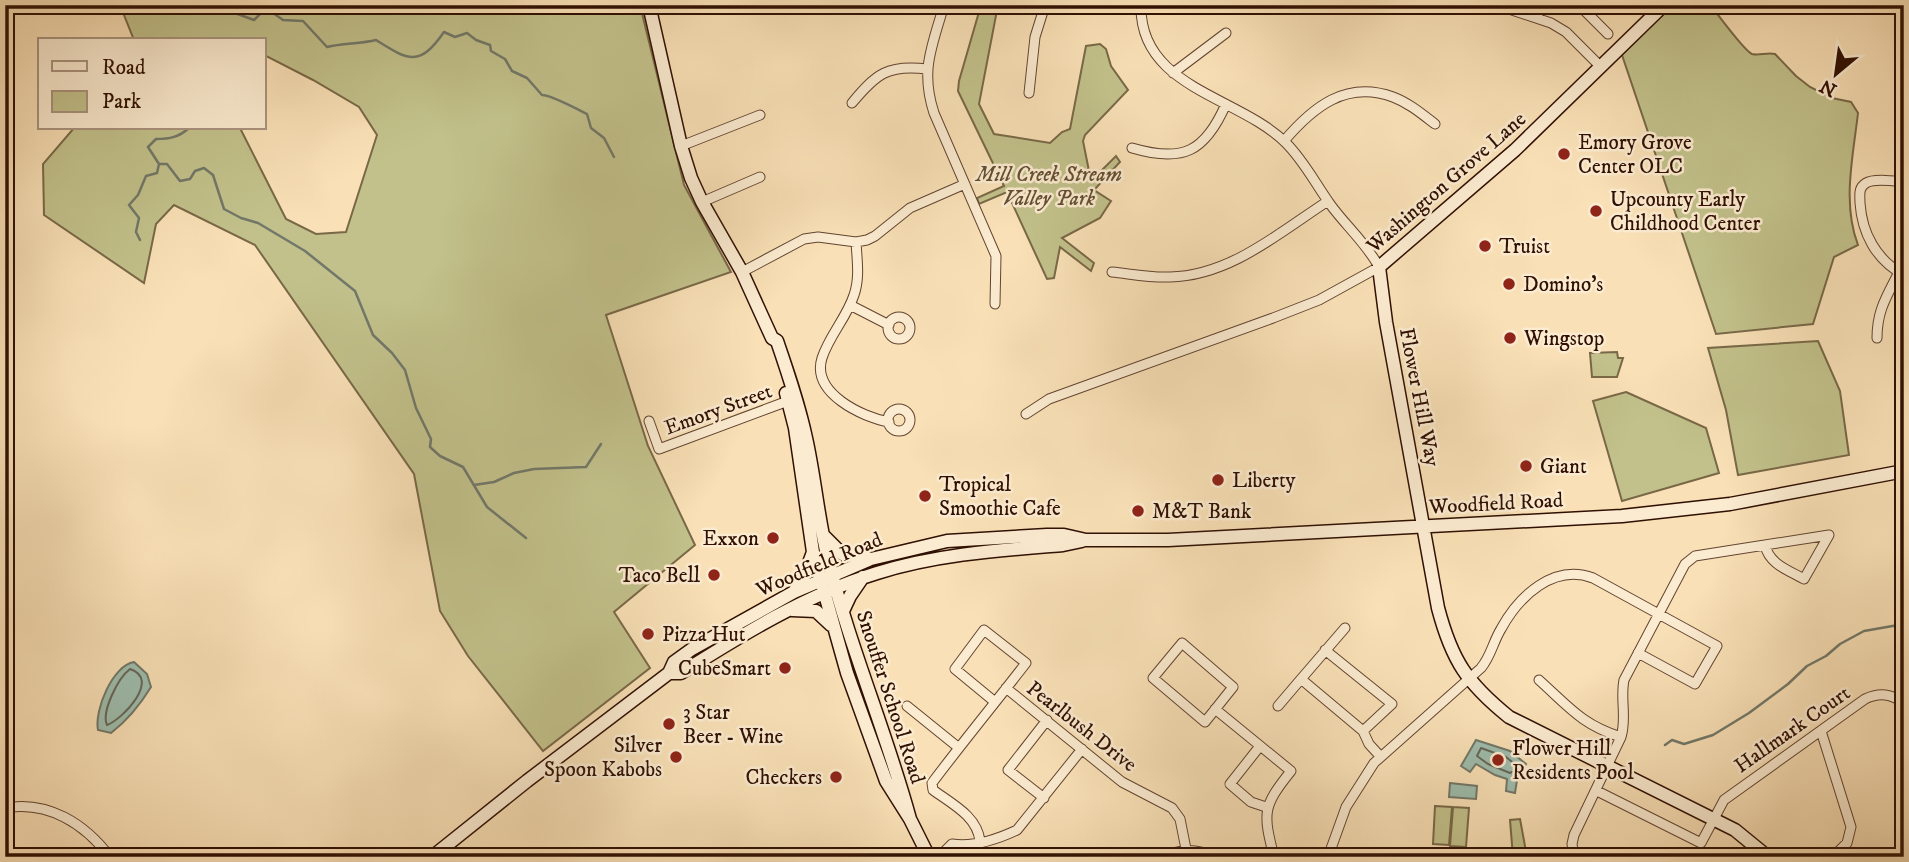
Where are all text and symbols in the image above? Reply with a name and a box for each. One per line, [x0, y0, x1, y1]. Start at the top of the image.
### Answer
legend [38, 38, 266, 130]
north arrow [1800, 38, 1870, 108]
text: Road [102, 55, 146, 81]
text: N [1816, 74, 1841, 101]
text: Park [102, 89, 142, 115]
street label: Washington Grove Lane [1361, 106, 1532, 260]
place label: Emory Grove Center OLC [1578, 130, 1692, 180]
marker: Emory Grove Center OLC [1556, 146, 1572, 162]
park label: Mill Creek Stream Valley Park [974, 162, 1122, 212]
place label: Upcounty Early Childhood Center [1610, 187, 1760, 237]
marker: Upcounty Early Childhood Center [1588, 203, 1604, 219]
place label: Truist [1499, 234, 1550, 260]
marker: Truist [1477, 238, 1493, 254]
place label: Domino's [1523, 272, 1603, 298]
marker: Domino's [1501, 276, 1517, 292]
street label: Flower Hill Way [1393, 326, 1445, 470]
place label: Wingstop [1523, 326, 1604, 352]
marker: Wingstop [1502, 330, 1518, 346]
street label: Emory Street [661, 378, 776, 441]
place label: Giant [1540, 454, 1587, 480]
marker: Giant [1518, 458, 1534, 474]
place label: Liberty [1232, 468, 1297, 494]
place label: Tropical Smoothie Cafe [939, 472, 1061, 522]
marker: Liberty [1210, 472, 1226, 488]
street label: Woodfield Road [1427, 487, 1564, 521]
marker: Tropical Smoothie Cafe [917, 488, 933, 504]
place label: M&T Bank [1152, 499, 1252, 525]
marker: M&T Bank [1130, 503, 1146, 519]
place label: Exxon [702, 526, 759, 552]
street label: Woodfield Road [752, 526, 887, 604]
marker: Exxon [765, 530, 781, 546]
place label: Taco Bell [619, 563, 701, 589]
marker: Taco Bell [706, 567, 722, 583]
street label: Snouffer School Road [850, 607, 930, 788]
place label: Pizza Hut [662, 622, 746, 648]
marker: Pizza Hut [640, 626, 656, 642]
place label: CubeSmart [678, 656, 771, 682]
marker: CubeSmart [777, 660, 793, 676]
street label: Pearlbush Drive [1021, 676, 1142, 778]
street label: Hallmark Court [1730, 680, 1856, 779]
place label: 3 Star Beer - Wine [683, 700, 784, 750]
marker: 3 Star Beer - Wine [661, 716, 677, 732]
place label: Silver Spoon Kabobs [544, 733, 662, 783]
place label: Flower Hill Residents Pool [1512, 736, 1634, 786]
marker: Silver Spoon Kabobs [668, 749, 684, 765]
marker: Flower Hill Residents Pool [1490, 752, 1506, 768]
place label: Checkers [746, 765, 822, 791]
marker: Checkers [828, 769, 844, 785]

